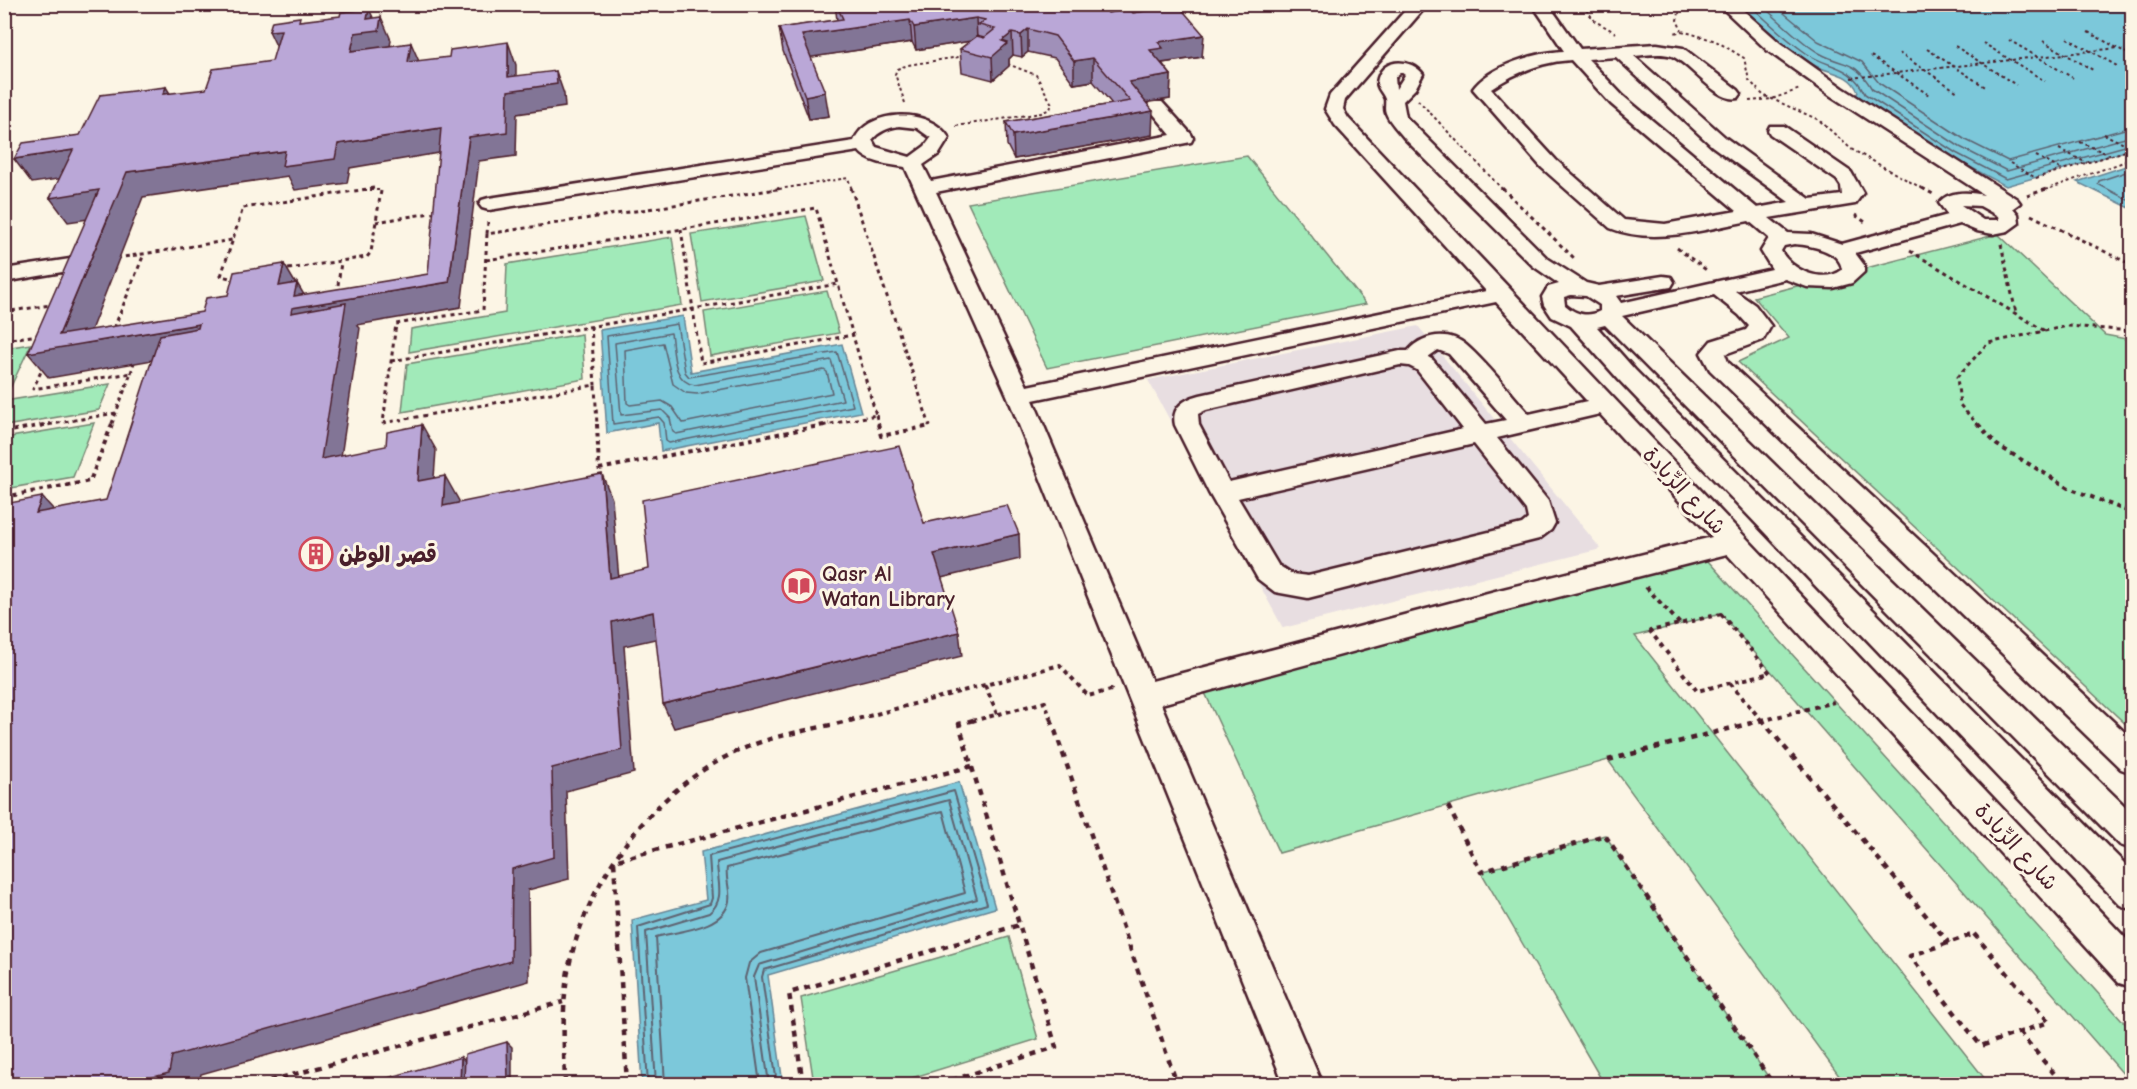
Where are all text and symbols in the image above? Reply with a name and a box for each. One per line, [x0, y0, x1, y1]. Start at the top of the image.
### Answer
street label: شارع الرِّيادة [1636, 442, 1731, 541]
building icon: قصر الوطن [298, 536, 334, 572]
place label: قصر الوطن [339, 542, 437, 568]
place label: Qasr Al Watan Library [822, 561, 956, 612]
library icon: Qasr Al Watan Library [781, 568, 817, 604]
street label: شارع الرِّيادة [1968, 798, 2063, 897]

